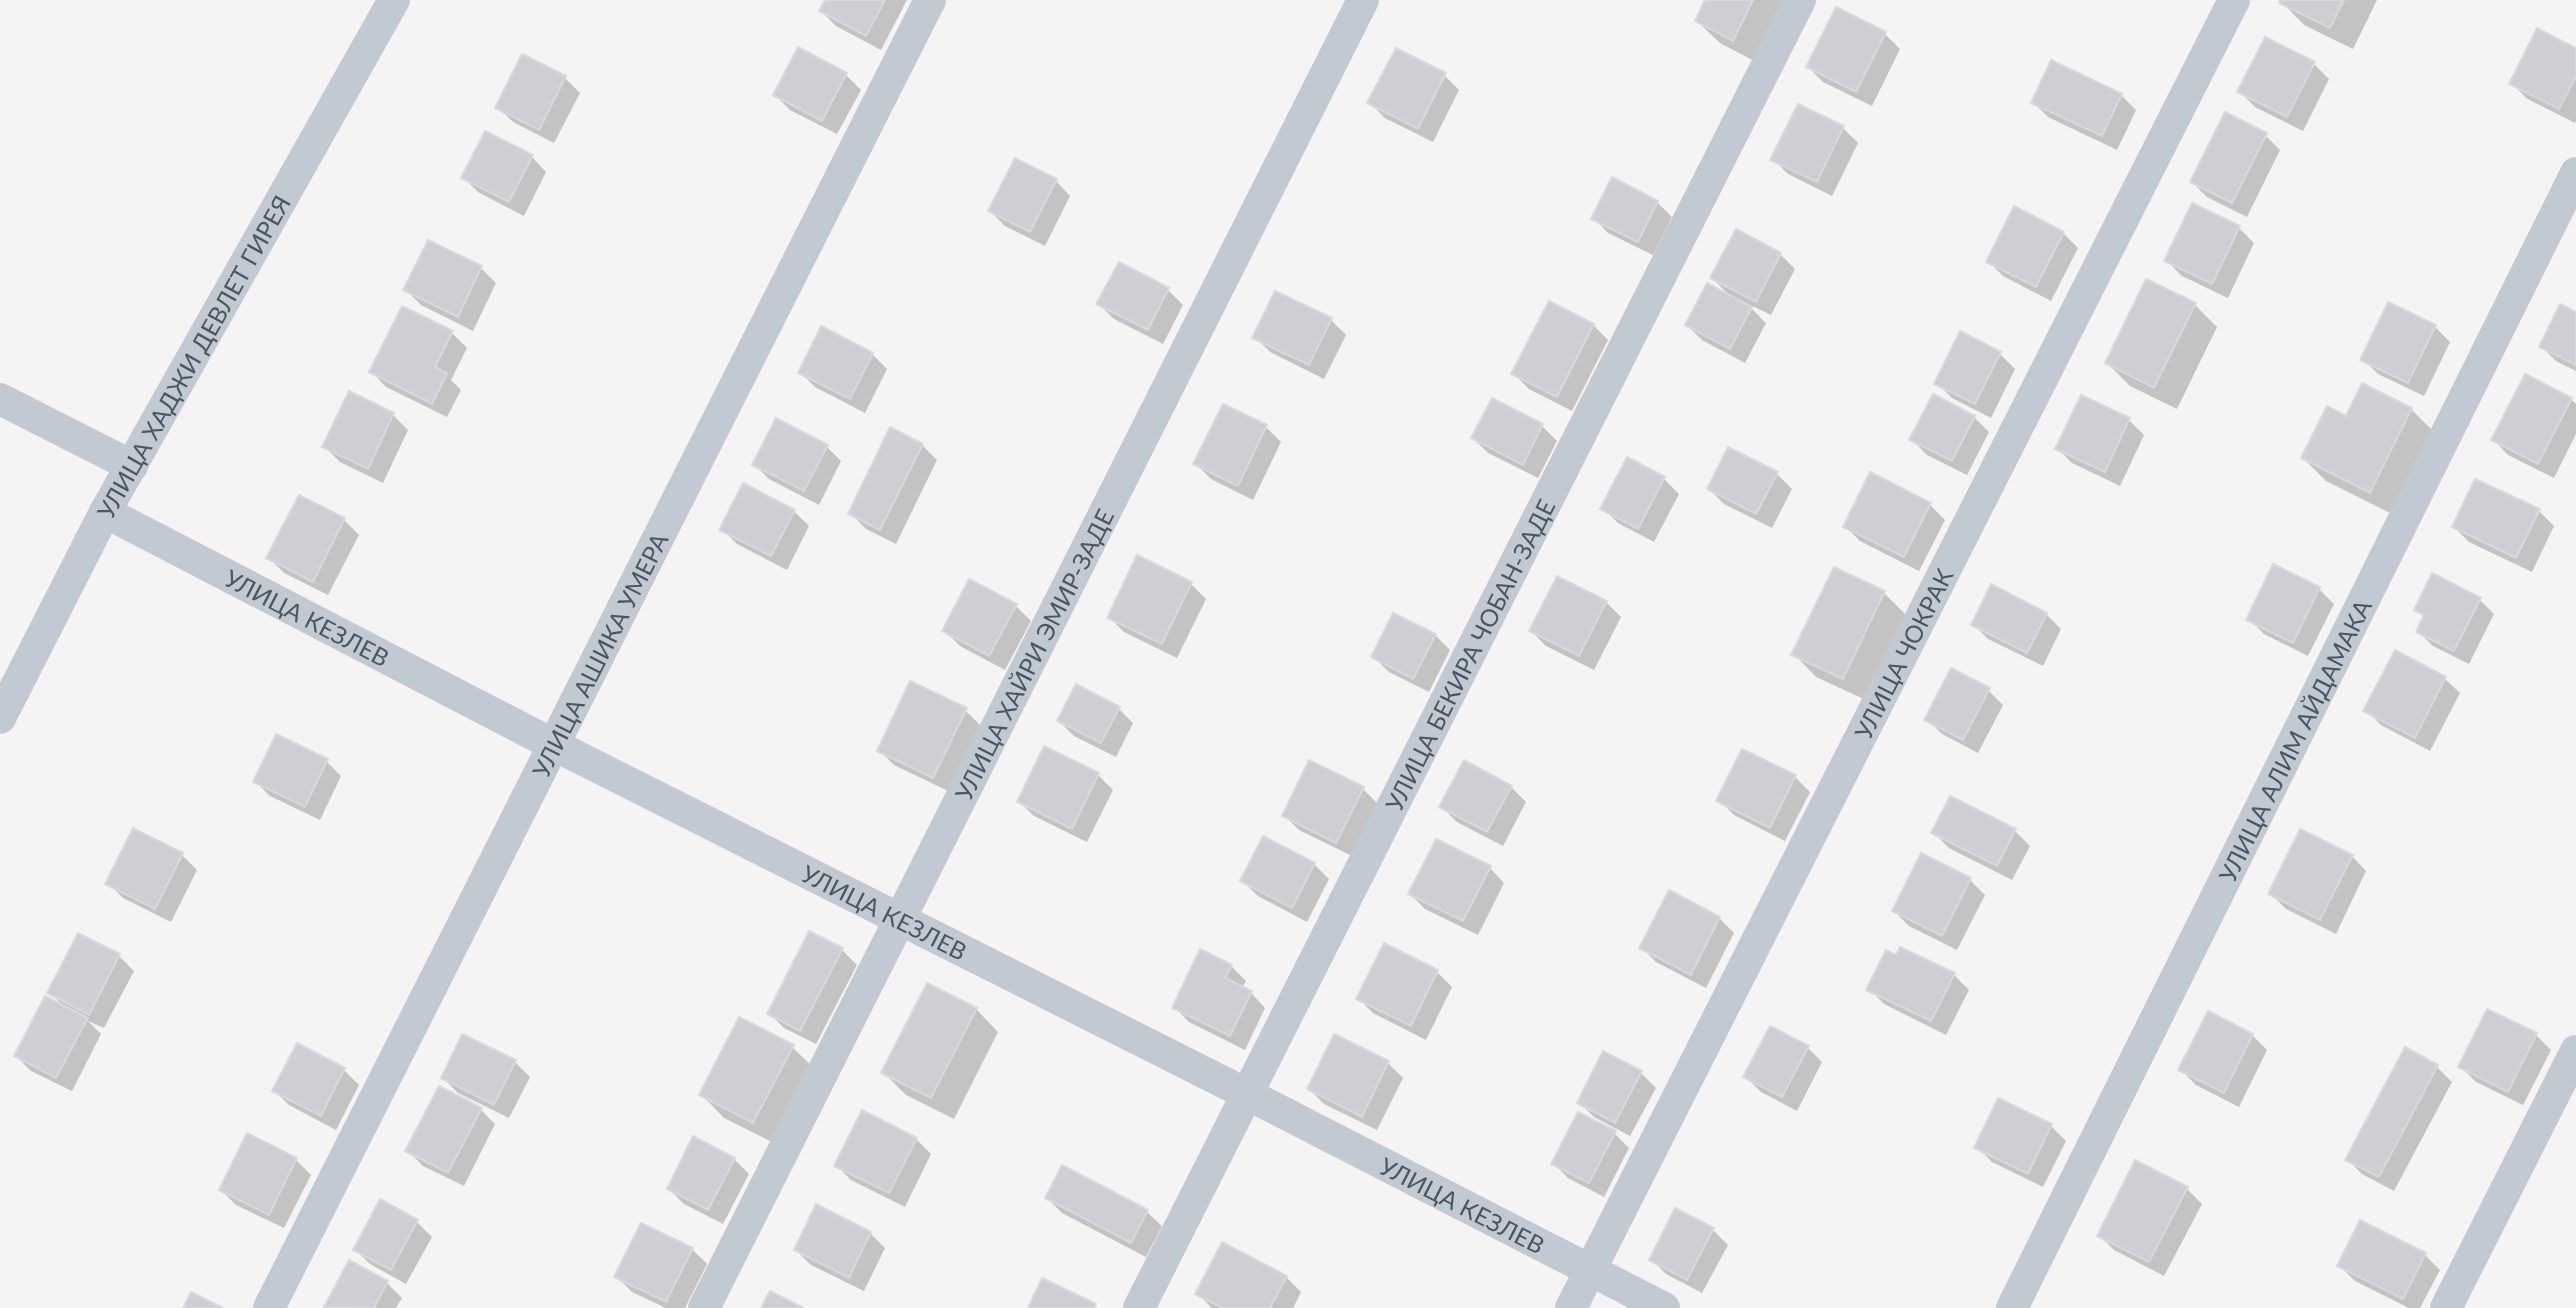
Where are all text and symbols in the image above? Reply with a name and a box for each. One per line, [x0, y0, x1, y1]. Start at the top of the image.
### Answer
street label: УЛИЦА ХАДЖИ ДЕВЛЕТ ГИРЕЯ [90, 190, 296, 523]
street label: УЛИЦА БЕКИРА ЧОБАН-ЗАДЕ [1378, 494, 1560, 815]
street label: УЛИЦА ХАЙРИ ЭМИР-ЗАДЕ [948, 504, 1119, 805]
street label: УЛИЦА АШИКА УМЕРА [525, 527, 673, 782]
street label: УЛИЦА КЕЗЛЕВ [220, 562, 394, 672]
street label: УЛИЦА ЧОКРАК [1848, 563, 1958, 743]
street label: УЛИЦА АЛИМ АЙДАМАКА [2212, 594, 2377, 886]
street label: УЛИЦА КЕЗЛЕВ [797, 858, 972, 965]
street label: УЛИЦА КЕЗЛЕВ [1375, 1150, 1550, 1259]

